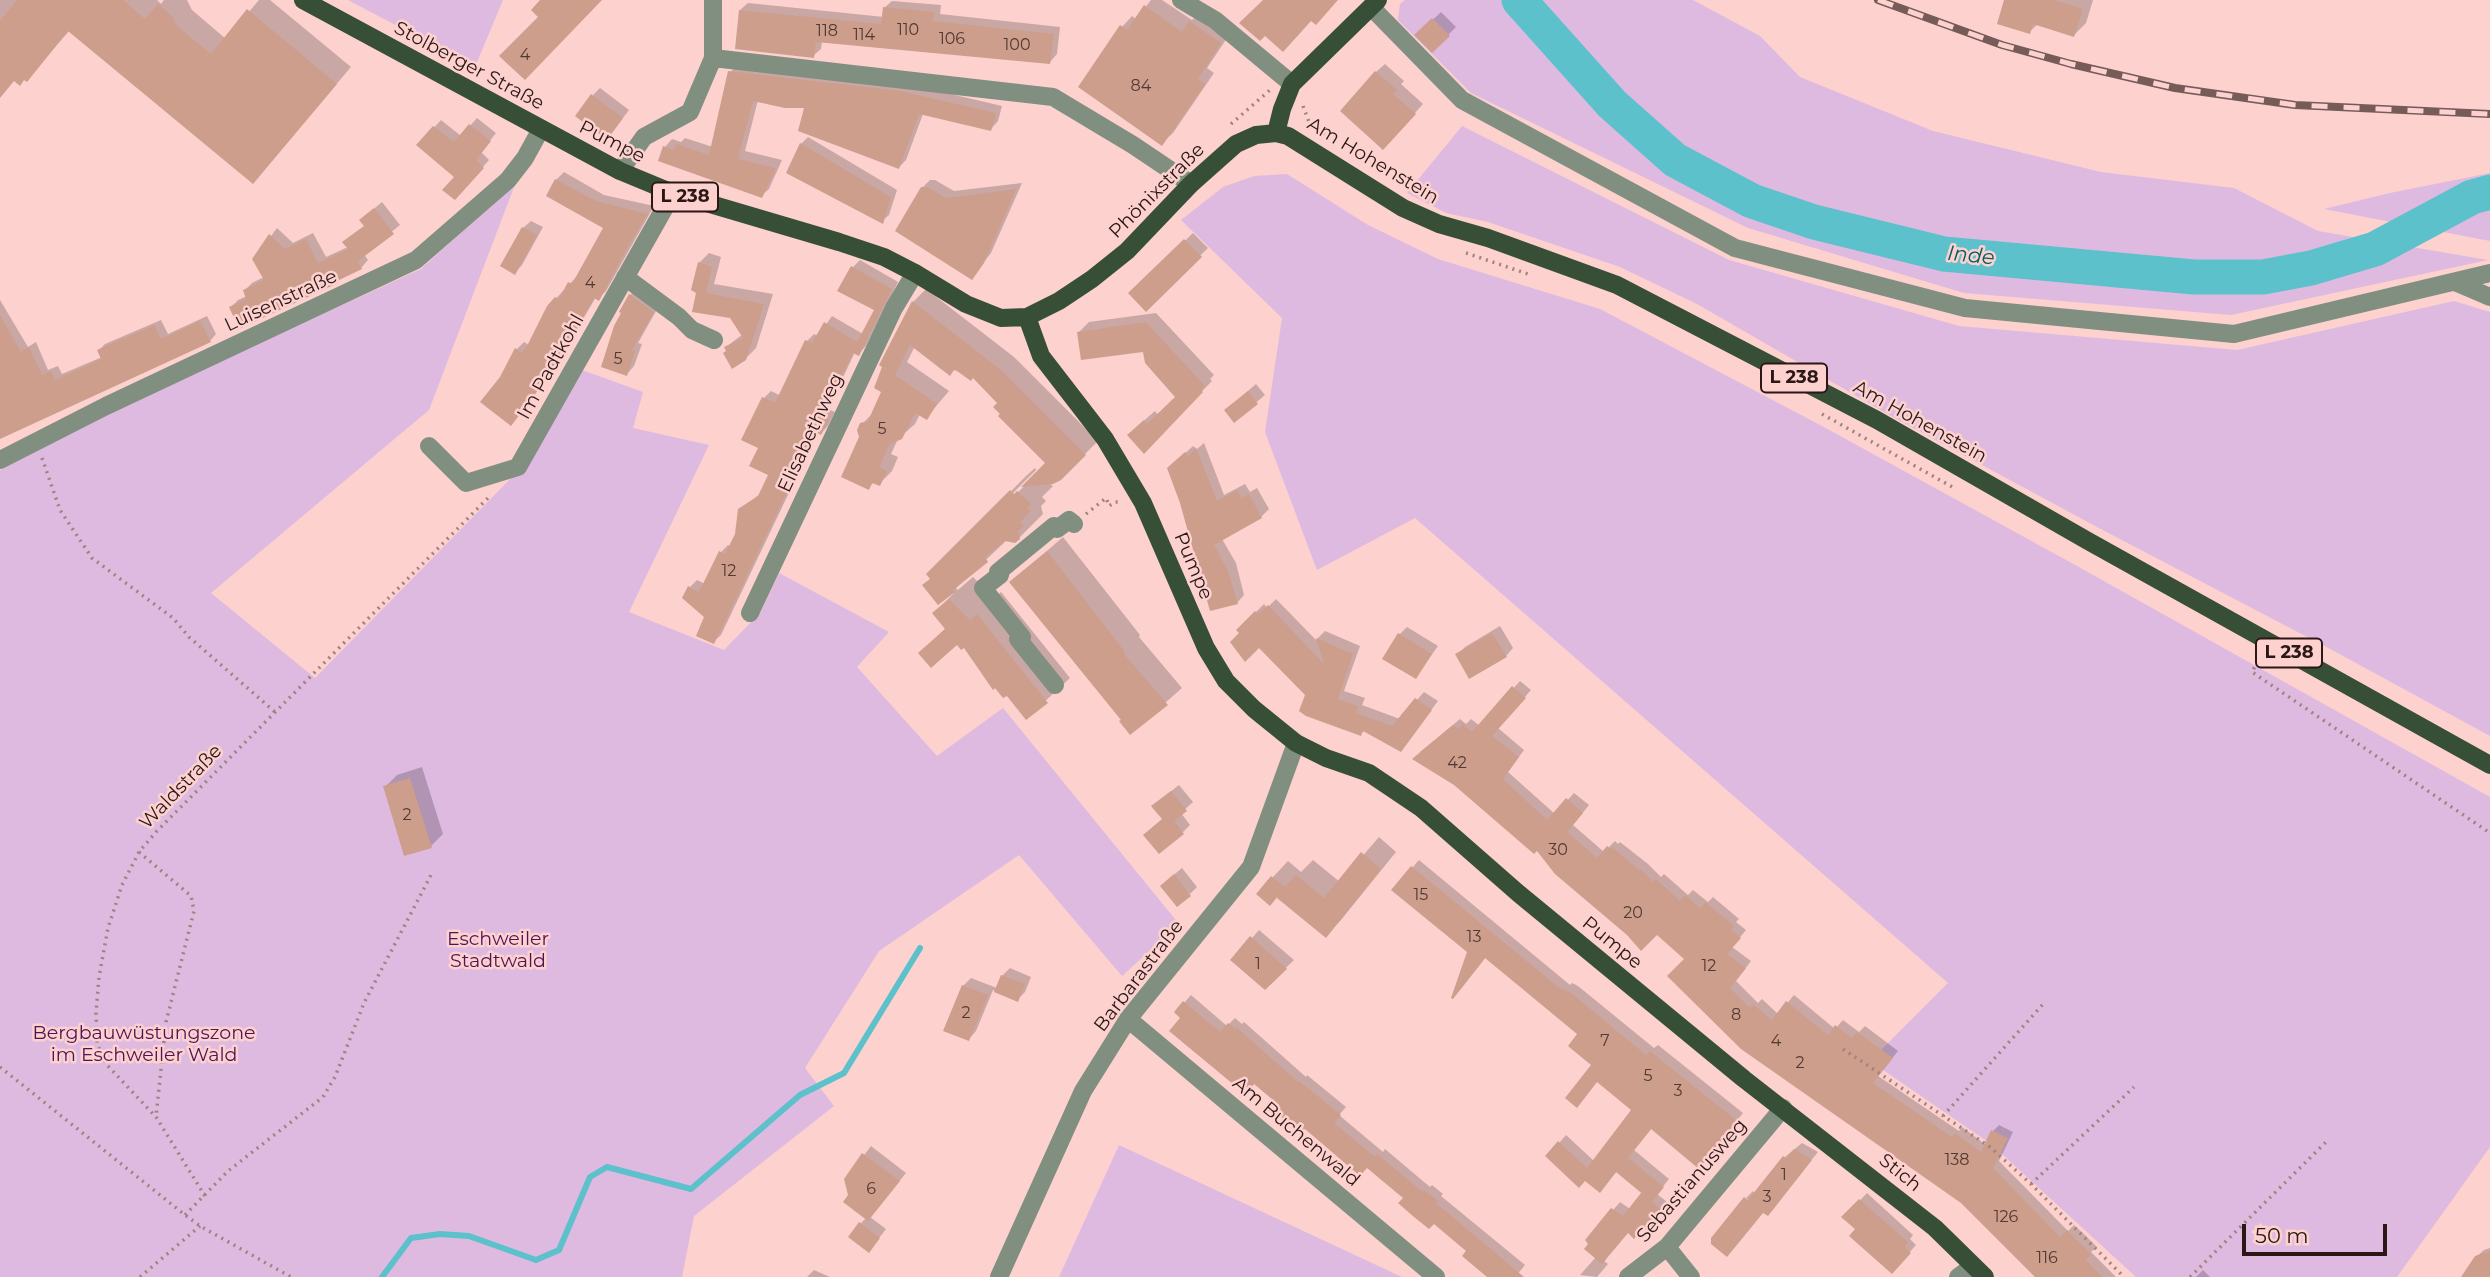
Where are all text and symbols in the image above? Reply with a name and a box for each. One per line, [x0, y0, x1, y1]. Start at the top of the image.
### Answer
street label: Stolberger Straße [390, 17, 548, 115]
house number: 110 [897, 20, 919, 40]
house number: 118 [816, 21, 838, 41]
house number: 114 [853, 25, 875, 45]
house number: 106 [939, 29, 965, 49]
house number: 100 [1004, 35, 1030, 55]
house number: 4 [520, 45, 530, 65]
house number: 84 [1131, 76, 1151, 96]
street label: Am Hohenstein [1303, 113, 1443, 209]
street label: Pumpe [575, 116, 649, 168]
street label: Phönixstraße [1105, 139, 1209, 243]
road number: L 238 [652, 182, 718, 212]
water label: Inde [1946, 241, 1996, 271]
street label: Luisenstraße [221, 265, 341, 337]
house number: 4 [585, 273, 595, 293]
street label: Im Padtkohl [513, 310, 589, 424]
house number: 5 [613, 349, 623, 369]
road number: L 238 [1761, 364, 1827, 392]
street label: Elisabethweg [773, 370, 849, 496]
street label: Am Hohenstein [1849, 376, 1991, 468]
house number: 5 [877, 419, 887, 439]
street label: Pumpe [1169, 529, 1217, 603]
house number: 12 [722, 561, 736, 581]
road number: L 238 [2256, 638, 2322, 668]
street label: Waldstraße [135, 740, 227, 834]
house number: 42 [1447, 753, 1467, 773]
house number: 2 [402, 805, 412, 825]
house number: 30 [1548, 840, 1568, 860]
house number: 15 [1414, 885, 1428, 905]
house number: 20 [1623, 903, 1643, 923]
street label: Pumpe [1577, 912, 1647, 974]
street label: Barbarastraße [1089, 916, 1189, 1036]
house number: 13 [1467, 927, 1481, 947]
park label: Eschweiler Stadtwald [447, 928, 549, 972]
house number: 1 [1255, 954, 1261, 974]
house number: 12 [1702, 956, 1716, 976]
house number: 2 [961, 1003, 971, 1023]
house number: 8 [1731, 1005, 1741, 1025]
park label: Bergbauwüstungszone im Eschweiler Wald [32, 1022, 256, 1066]
house number: 7 [1600, 1031, 1610, 1051]
house number: 4 [1771, 1031, 1781, 1051]
house number: 2 [1795, 1053, 1805, 1073]
house number: 5 [1643, 1066, 1653, 1086]
street label: Am Buchenwald [1228, 1072, 1364, 1192]
house number: 3 [1673, 1081, 1683, 1101]
street label: Sebastianusweg [1632, 1115, 1752, 1247]
street label: Stich [1874, 1149, 1926, 1197]
house number: 138 [1944, 1150, 1970, 1170]
house number: 1 [1781, 1165, 1787, 1185]
house number: 6 [866, 1179, 876, 1199]
house number: 3 [1762, 1187, 1772, 1207]
house number: 126 [1994, 1207, 2018, 1227]
scale bar [2245, 1210, 2390, 1254]
text: 50 m [2255, 1223, 2309, 1248]
house number: 116 [2036, 1248, 2058, 1268]

